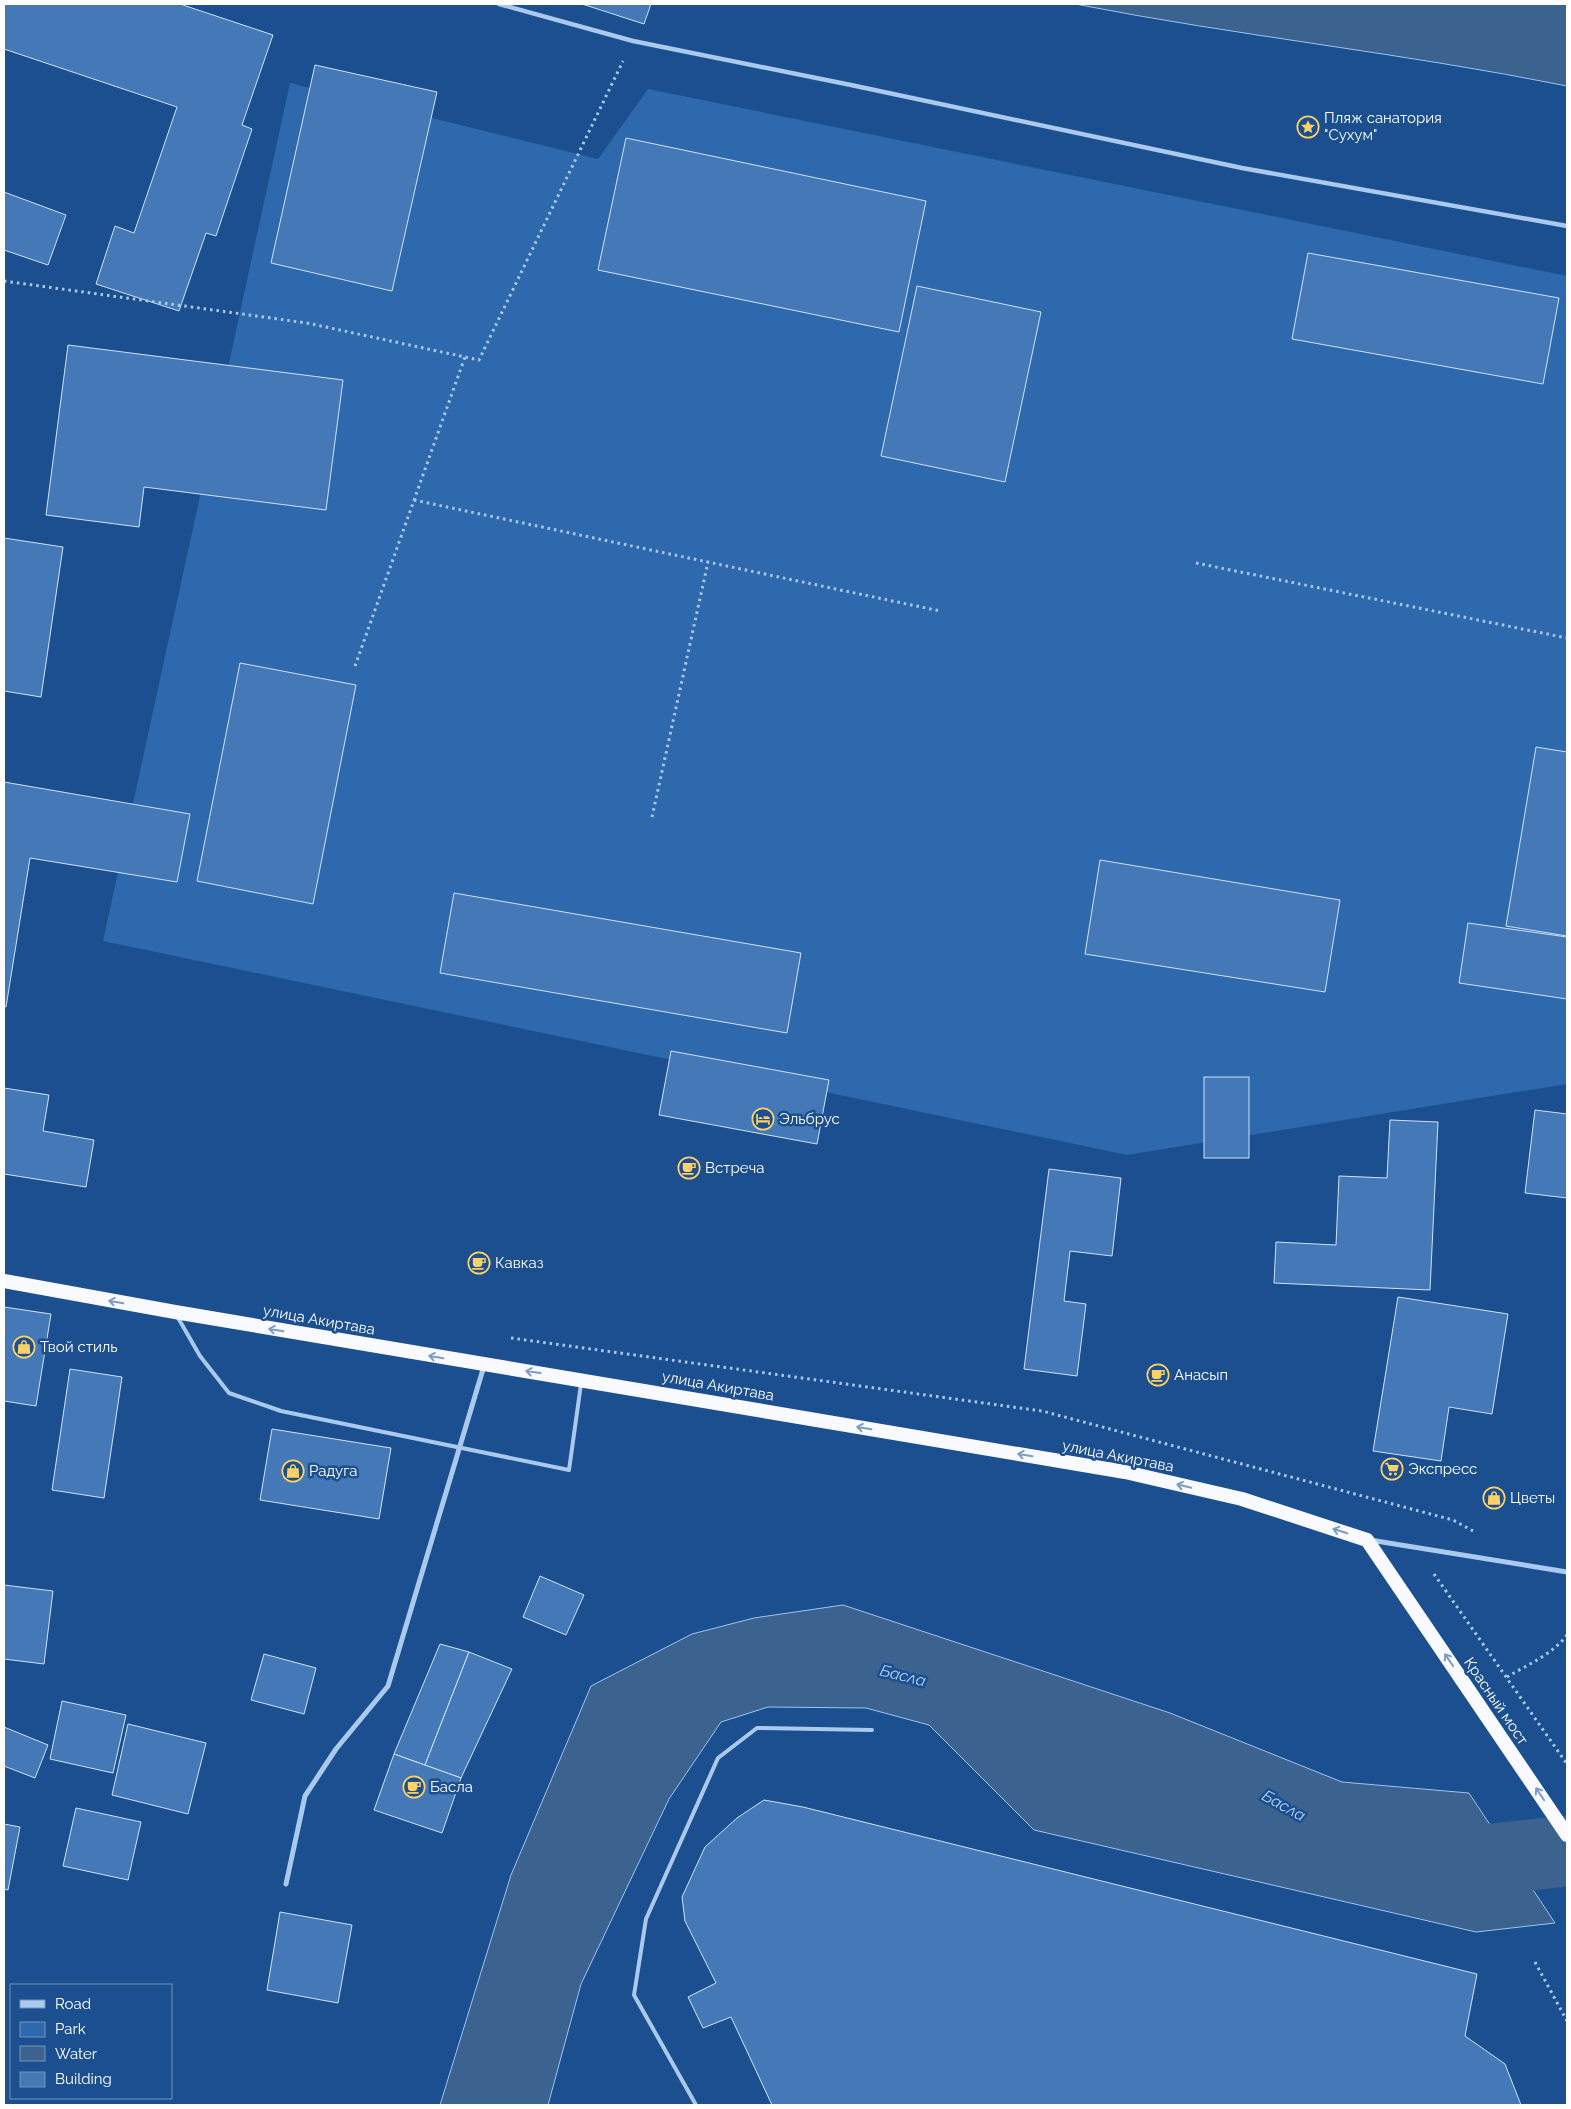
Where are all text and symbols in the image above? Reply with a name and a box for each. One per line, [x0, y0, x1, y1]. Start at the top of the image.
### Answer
place label: Пляж санатория "Сухум" [1324, 109, 1442, 144]
place icon: Пляж санатория "Сухум" [1296, 115, 1320, 139]
hotel icon: Эльбрус [751, 1107, 775, 1131]
place label: Эльбрус [779, 1110, 840, 1128]
cafe icon: Встреча [677, 1156, 701, 1180]
place label: Встреча [705, 1159, 764, 1177]
cafe icon: Кавказ [467, 1251, 491, 1275]
place label: Кавказ [495, 1254, 544, 1272]
one-way arrow [109, 1296, 125, 1306]
street label: улица Акиртава [262, 1301, 376, 1339]
one-way arrow [269, 1324, 285, 1334]
shop icon: Твой стиль [12, 1335, 36, 1359]
place label: Твой стиль [40, 1338, 118, 1356]
one-way arrow [429, 1351, 445, 1361]
cafe icon: Анасып [1146, 1363, 1170, 1387]
place label: Анасып [1174, 1366, 1228, 1384]
one-way arrow [525, 1367, 541, 1377]
street label: улица Акиртава [661, 1367, 775, 1405]
one-way arrow [857, 1422, 873, 1432]
street label: улица Акиртава [1061, 1436, 1175, 1476]
one-way arrow [1017, 1449, 1033, 1459]
supermarket icon: Экспресс [1380, 1457, 1404, 1481]
shop icon: Радуга [281, 1459, 305, 1483]
place label: Экспресс [1408, 1460, 1477, 1478]
place label: Радуга [309, 1462, 358, 1480]
one-way arrow [1177, 1481, 1193, 1490]
shop icon: Цветы [1482, 1486, 1506, 1510]
place label: Цветы [1510, 1489, 1555, 1507]
one-way arrow [1333, 1526, 1348, 1535]
one-way arrow [1444, 1653, 1454, 1667]
street label: Красный мост [1460, 1654, 1532, 1748]
water label: Басла [878, 1661, 928, 1690]
cafe icon: Басла [402, 1775, 426, 1799]
place label: Басла [430, 1778, 473, 1796]
water label: Басла [1259, 1786, 1309, 1825]
one-way arrow [1535, 1788, 1545, 1802]
legend [10, 1984, 172, 2099]
text: Road [55, 1995, 91, 2013]
text: Park [55, 2020, 86, 2038]
text: Water [55, 2045, 98, 2063]
text: Building [55, 2070, 112, 2088]

